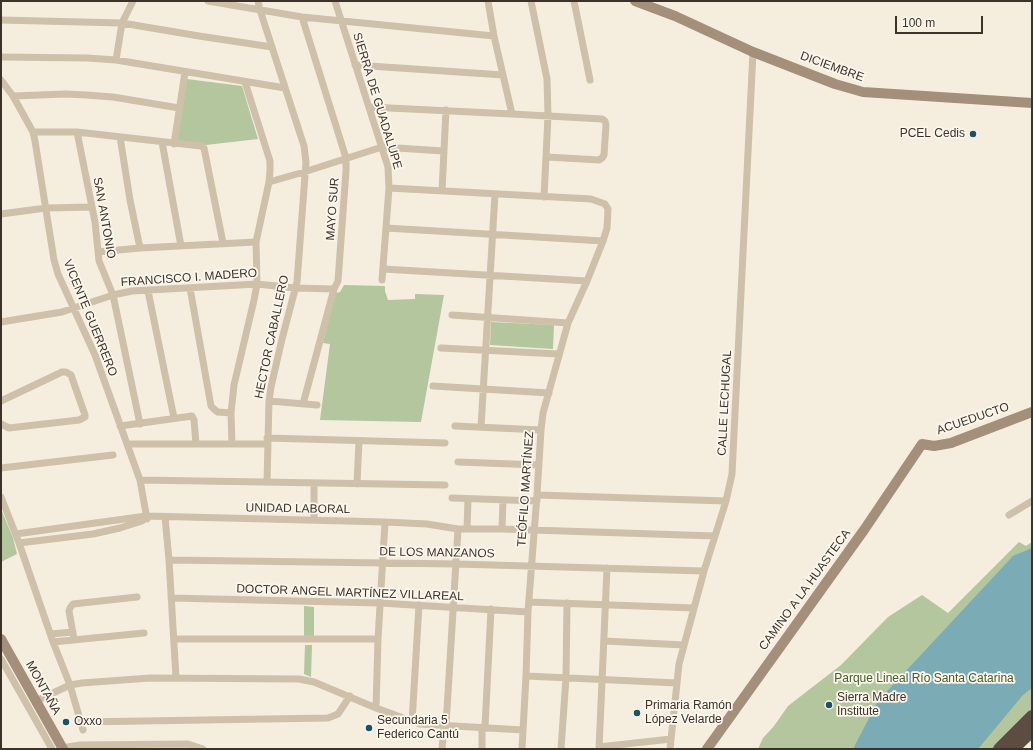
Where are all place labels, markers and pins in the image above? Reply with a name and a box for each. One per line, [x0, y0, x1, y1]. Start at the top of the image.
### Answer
place label: PCEL Cedis [900, 127, 965, 141]
marker: PCEL Cedis [968, 129, 978, 139]
place label: Sierra Madre Institute [837, 691, 906, 719]
place label: Primaria Ramón López Velarde [645, 699, 732, 727]
marker: Sierra Madre Institute [824, 700, 834, 710]
marker: Primaria Ramón López Velarde [632, 708, 642, 718]
place label: Secundaria 5 Federico Cantú [377, 714, 459, 742]
place label: Oxxo [74, 715, 102, 729]
marker: Oxxo [61, 717, 71, 727]
marker: Secundaria 5 Federico Cantú [364, 723, 374, 733]

